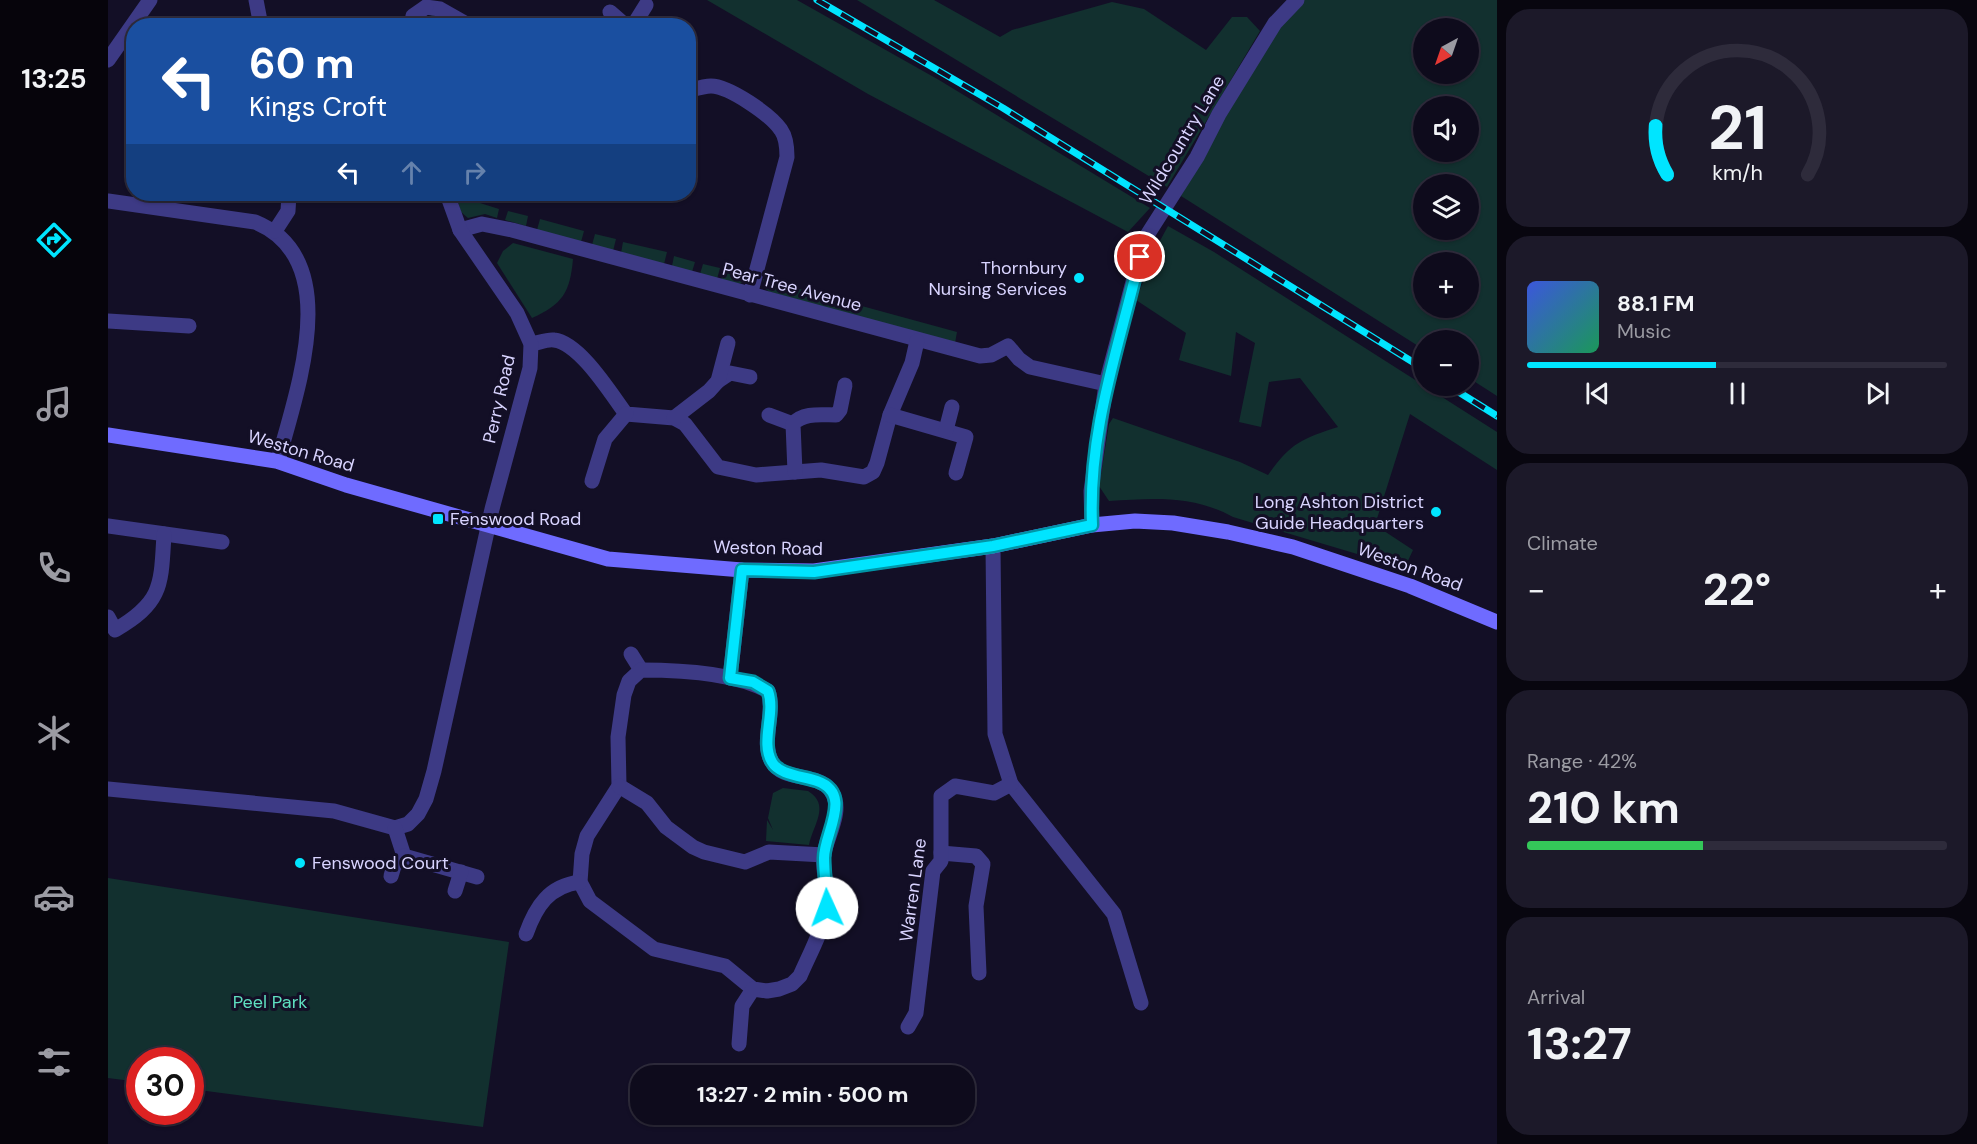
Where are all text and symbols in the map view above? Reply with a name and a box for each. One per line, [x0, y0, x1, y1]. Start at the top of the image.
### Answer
north arrow [1413, 18, 1479, 84]
map controls [1413, 18, 1479, 396]
text: 60 m [249, 36, 355, 91]
icon: left [150, 42, 228, 120]
text: 13:25 [21, 61, 87, 96]
street label: Wildcountry Lane [1134, 71, 1230, 209]
text: 21 [1708, 87, 1766, 168]
text: Kings Croft [249, 89, 387, 124]
button: sound [1413, 96, 1479, 162]
icon: left [332, 156, 365, 189]
icon: ahead [395, 156, 428, 189]
icon: right [458, 156, 491, 189]
text: km/h [1712, 159, 1762, 187]
button: layers [1413, 174, 1479, 240]
icon: directions [33, 219, 75, 261]
pin [1114, 231, 1165, 282]
icon: arrive [1123, 240, 1156, 273]
button: + [1413, 252, 1479, 318]
place label: Thornbury Nursing Services [928, 256, 1067, 301]
street label: Pear Tree Avenue [720, 257, 864, 317]
marker: Thornbury Nursing Services [1072, 271, 1086, 285]
text: 88.1 FM [1617, 289, 1695, 318]
text: Music [1617, 318, 1672, 344]
button: − [1413, 330, 1479, 396]
street label: Perry Road [477, 352, 521, 446]
icon: previous [1581, 377, 1614, 410]
icon: pause [1721, 377, 1754, 410]
icon: next [1861, 377, 1894, 410]
icon: music [33, 383, 75, 425]
street label: Weston Road [245, 424, 357, 478]
place label: Long Ashton District Guide Headquarters [1255, 490, 1424, 535]
marker: Long Ashton District Guide Headquarters [1429, 505, 1443, 519]
place label: Fenswood Road [450, 507, 581, 531]
marker: Fenswood Road [431, 512, 445, 526]
text: Climate [1527, 530, 1598, 556]
street label: Weston Road [713, 535, 823, 561]
street label: Weston Road [1354, 537, 1466, 597]
icon: phone [33, 547, 75, 589]
text: 22° [1703, 560, 1771, 619]
text: − [1527, 568, 1545, 611]
text: + [1929, 568, 1947, 611]
icon: climate [33, 712, 75, 754]
text: Range · 42% [1527, 748, 1637, 774]
text: 210 km [1527, 778, 1680, 837]
street label: Warren Lane [894, 837, 932, 943]
place label: Fenswood Court [312, 851, 449, 875]
marker: Fenswood Court [293, 856, 307, 870]
icon: car [33, 876, 75, 918]
position arrow [795, 876, 859, 940]
text: Arrival [1527, 984, 1585, 1010]
park label: Peel Park [233, 990, 307, 1014]
text: 13:27 [1527, 1014, 1632, 1073]
icon: filters [33, 1041, 75, 1083]
speed limit sign: 30 [126, 1047, 204, 1125]
text: 13:27 · 2 min · 500 m [697, 1080, 908, 1109]

